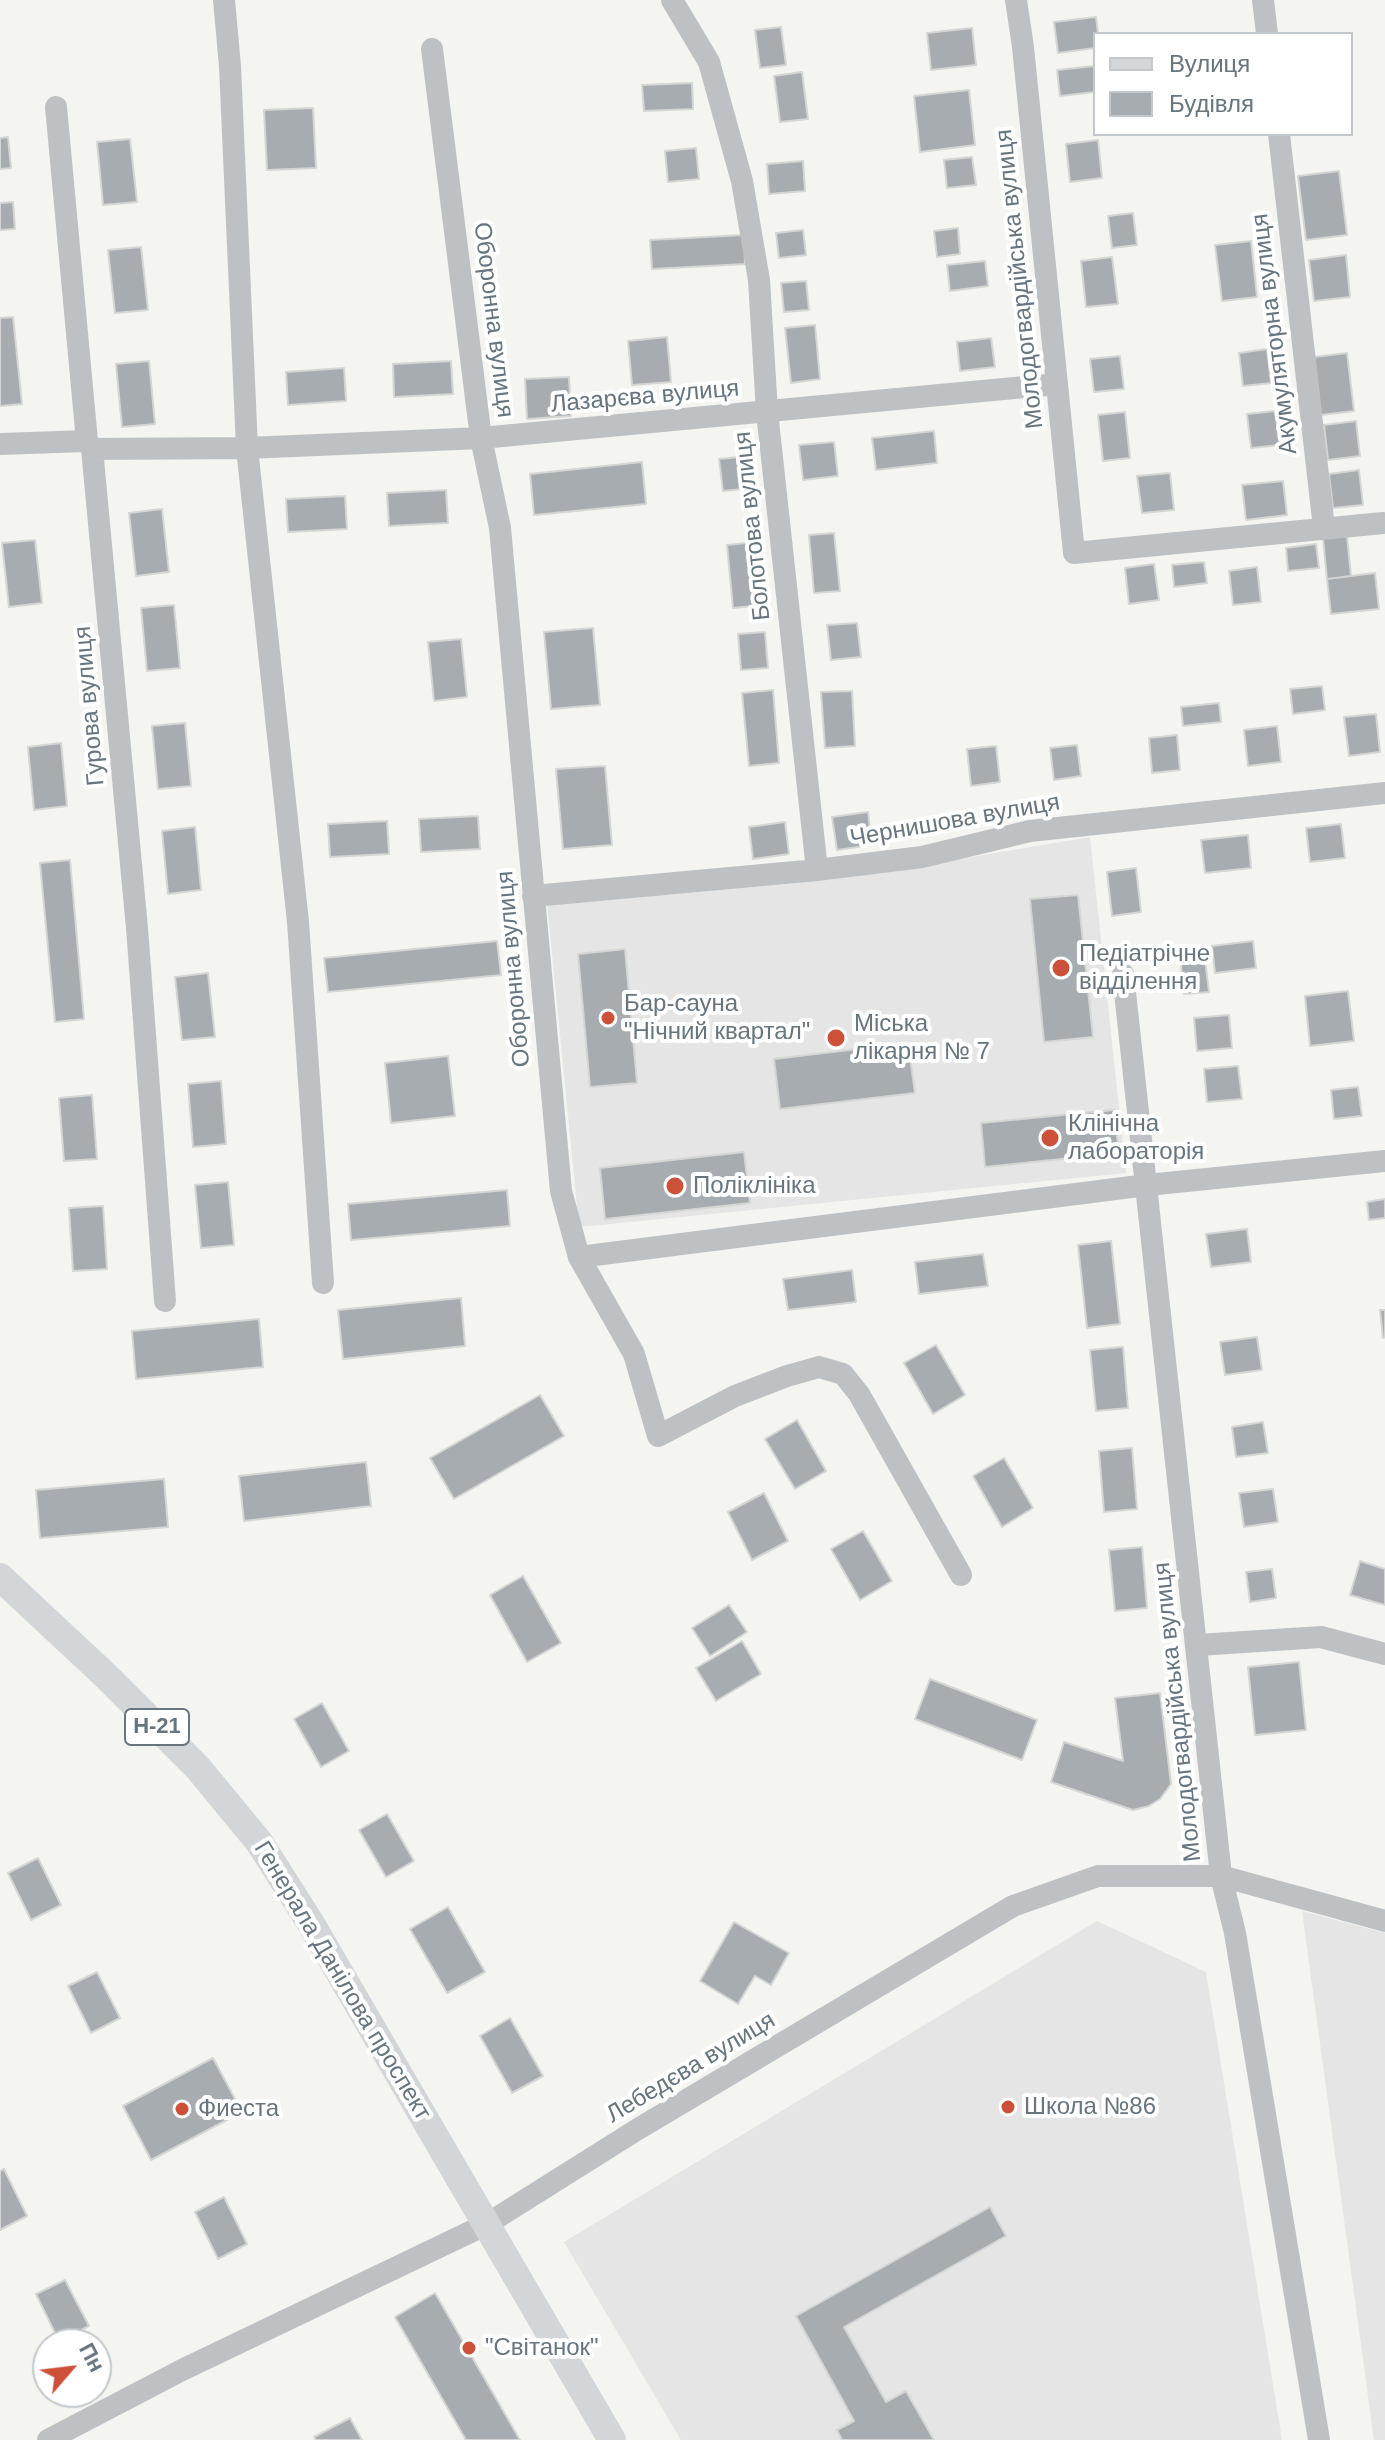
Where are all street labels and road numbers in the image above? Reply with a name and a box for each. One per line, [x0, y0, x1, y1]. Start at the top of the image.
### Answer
street label: Молодогвардійська вулиця [990, 128, 1050, 430]
street label: Акумуляторна вулиця [1246, 212, 1304, 456]
street label: Оборонна вулиця [467, 221, 519, 419]
street label: Лазарєва вулиця [550, 374, 740, 420]
street label: Болотова вулиця [729, 430, 777, 622]
street label: Гурова вулиця [69, 625, 111, 787]
street label: Чернишова вулиця [848, 788, 1062, 854]
street label: Оборонна вулиця [491, 870, 537, 1068]
street label: Молодогвардійська вулиця [1148, 1561, 1208, 1863]
road number: Н-21 [125, 1709, 189, 1745]
street label: Генерала Данілова проспект [247, 1836, 437, 2126]
street label: Лебедєва вулиця [601, 2006, 781, 2130]

